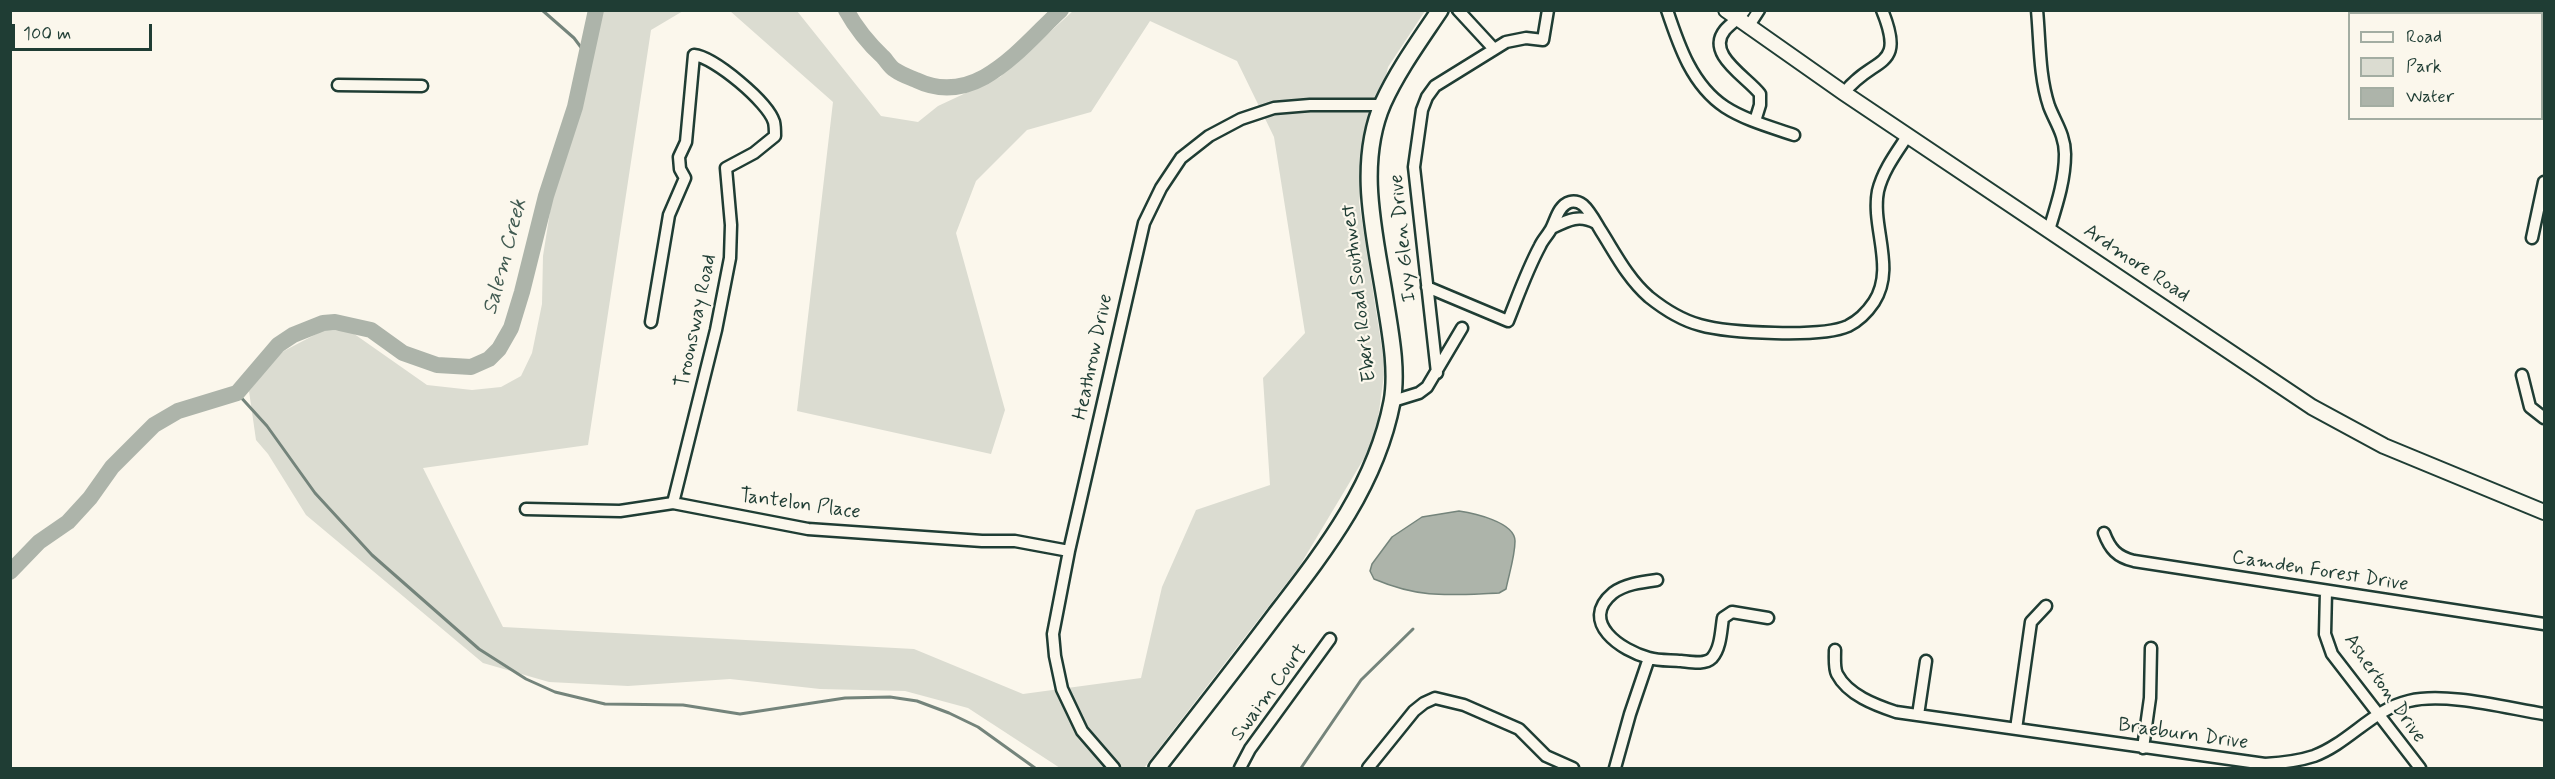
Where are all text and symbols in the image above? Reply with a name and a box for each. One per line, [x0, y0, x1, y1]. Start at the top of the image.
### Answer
scale bar [15, 12, 154, 50]
legend [2348, 12, 2543, 120]
text: 100 m [23, 22, 71, 46]
text: Road [2406, 25, 2442, 49]
text: Park [2406, 55, 2442, 79]
text: Water [2406, 85, 2454, 109]
street label: Ivy Glen Drive [1385, 173, 1423, 303]
water label: Salem Creek [478, 196, 534, 318]
street label: Ebert Road Southwest [1337, 203, 1383, 383]
street label: Ardmore Road [2078, 220, 2194, 308]
street label: Troonsway Road [671, 252, 723, 390]
street label: Heathrow Drive [1069, 292, 1119, 422]
street label: Tantelon Place [738, 485, 862, 525]
street label: Camden Forest Drive [2230, 546, 2410, 598]
street label: Asherton Drive [2338, 630, 2430, 748]
street label: Swaim Court [1227, 640, 1313, 746]
street label: Braeburn Drive [2116, 714, 2250, 756]

